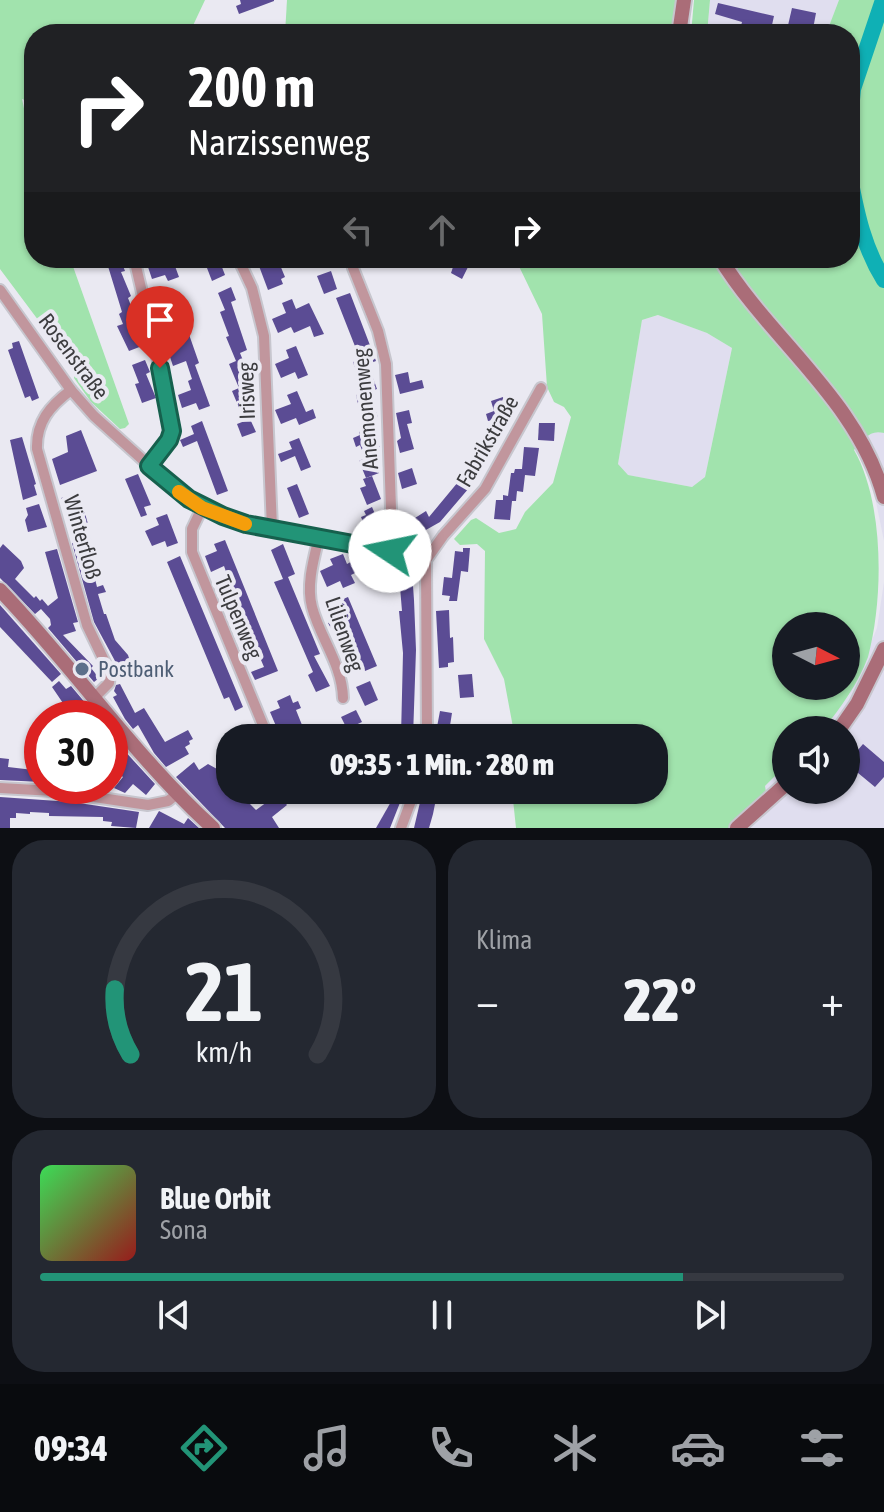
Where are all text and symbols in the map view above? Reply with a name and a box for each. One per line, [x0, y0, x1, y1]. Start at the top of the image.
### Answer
text: 200 m [188, 55, 315, 119]
icon: right [56, 56, 160, 160]
text: Narzissenweg [188, 121, 370, 163]
icon: left [336, 208, 380, 252]
icon: ahead [420, 208, 464, 252]
icon: right [504, 208, 548, 252]
pin [126, 286, 194, 368]
icon: arrive [138, 298, 182, 342]
street label: Rosenstraße [33, 308, 115, 404]
street label: Anemonenweg [347, 347, 383, 471]
street label: Irisweg [232, 361, 260, 420]
street label: Fabrikstraße [450, 391, 524, 491]
street label: Winterfloß [59, 492, 107, 582]
position arrow [348, 509, 432, 593]
street label: Tulpenweg [210, 571, 268, 663]
street label: Lilienweg [320, 593, 370, 675]
north arrow [772, 612, 860, 700]
map controls [772, 612, 860, 804]
place label: Postbank [98, 656, 174, 682]
marker: Postbank [73, 660, 91, 678]
speed limit sign: 30 [24, 700, 128, 804]
button: sound [772, 716, 860, 804]
text: 09:35 · 1 Min. · 280 m [330, 747, 554, 781]
text: Klima [476, 925, 532, 955]
text: 21 [185, 943, 263, 1039]
text: 22° [624, 965, 696, 1034]
text: − [476, 975, 499, 1025]
text: + [821, 975, 844, 1025]
text: km/h [196, 1035, 252, 1068]
text: Blue Orbit [160, 1181, 271, 1215]
text: Sona [160, 1215, 208, 1245]
icon: previous [152, 1293, 196, 1337]
icon: pause [420, 1293, 464, 1337]
icon: next [688, 1293, 732, 1337]
icon: directions [176, 1420, 232, 1476]
icon: music [299, 1420, 355, 1476]
icon: phone [423, 1420, 479, 1476]
icon: climate [547, 1420, 603, 1476]
icon: car [670, 1420, 726, 1476]
icon: filters [794, 1420, 850, 1476]
text: 09:34 [34, 1427, 108, 1469]

